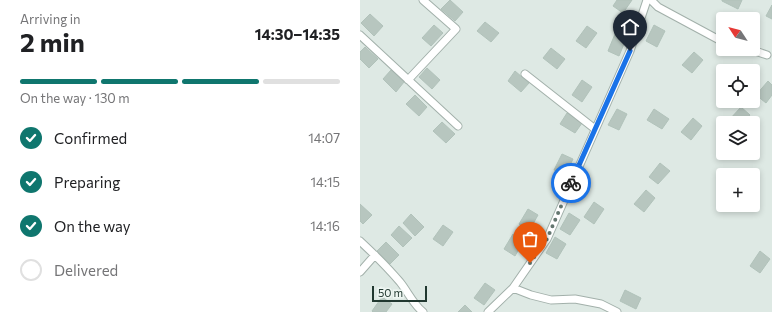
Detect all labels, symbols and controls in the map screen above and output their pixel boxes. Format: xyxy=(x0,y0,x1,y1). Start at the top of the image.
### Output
pin xyxy=(613,10,647,51)
text: Arriving in xyxy=(20,11,80,27)
north arrow xyxy=(716,12,760,56)
map controls xyxy=(716,12,760,212)
icon: home xyxy=(619,16,641,38)
text: 14:30–14:35 xyxy=(255,25,340,43)
text: 2 min xyxy=(20,26,85,57)
button: locate xyxy=(716,64,760,108)
text: On the way · 130 m xyxy=(20,90,130,106)
button: layers xyxy=(716,116,760,160)
icon: check xyxy=(20,127,42,149)
text: Confirmed xyxy=(54,129,127,147)
text: 14:07 xyxy=(308,130,340,146)
courier xyxy=(551,163,591,203)
button: + xyxy=(716,168,760,212)
icon: check xyxy=(20,171,42,193)
icon: bike xyxy=(560,172,582,194)
text: Preparing xyxy=(54,173,120,191)
text: 14:15 xyxy=(311,174,340,190)
icon: check xyxy=(20,215,42,237)
text: On the way xyxy=(54,217,131,235)
text: 14:16 xyxy=(310,218,340,234)
pin xyxy=(513,222,547,263)
icon: bag xyxy=(519,228,541,250)
text: Delivered xyxy=(54,261,118,279)
scale bar xyxy=(372,284,427,303)
text: 50 m xyxy=(378,286,403,299)

